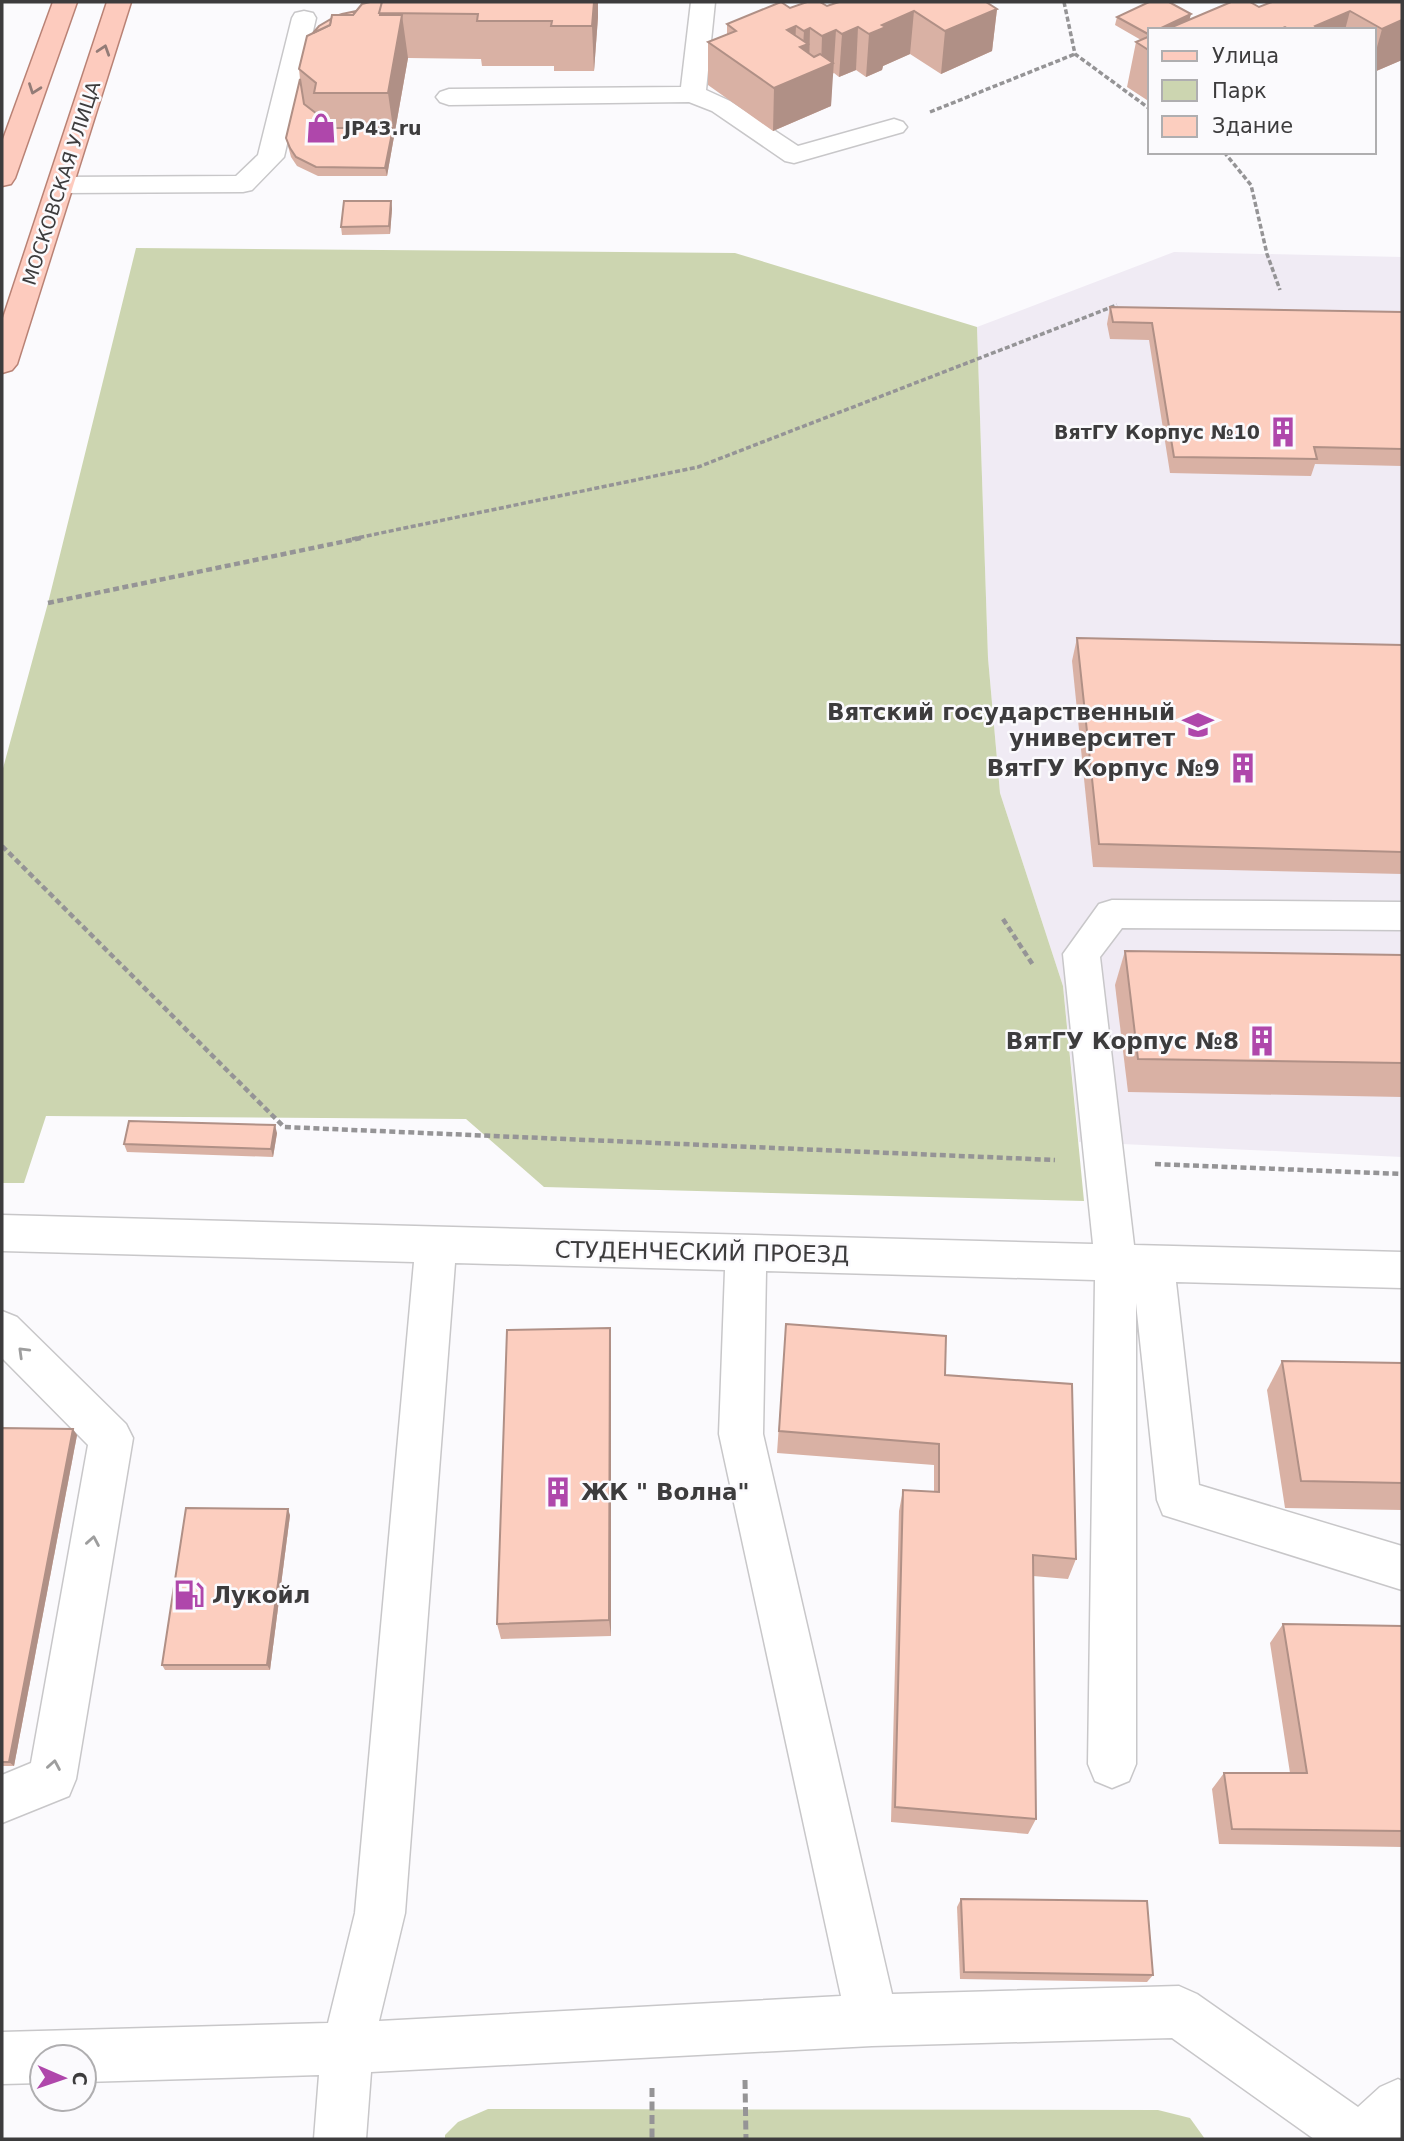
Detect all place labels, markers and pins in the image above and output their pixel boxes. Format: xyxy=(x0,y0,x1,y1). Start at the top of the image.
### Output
shop icon: JP43.ru xyxy=(304,111,338,145)
place label: JP43.ru xyxy=(342,117,422,139)
building icon: ВятГУ Корпус №10 xyxy=(1266,415,1300,449)
place label: ВятГУ Корпус №10 xyxy=(1054,421,1260,443)
place label: Вятский государственный университет xyxy=(827,699,1176,751)
school or university icon: Вятский государственный университет xyxy=(1181,708,1215,742)
building icon: ВятГУ Корпус №9 xyxy=(1226,751,1260,785)
place label: ВятГУ Корпус №9 xyxy=(987,755,1220,781)
building icon: ВятГУ Корпус №8 xyxy=(1245,1024,1279,1058)
place label: ВятГУ Корпус №8 xyxy=(1006,1028,1239,1054)
building icon: ЖК " Волна" xyxy=(541,1475,575,1509)
place label: ЖК " Волна" xyxy=(581,1479,750,1505)
fuel station icon: Лукойл xyxy=(172,1578,206,1612)
place label: Лукойл xyxy=(212,1582,310,1608)

